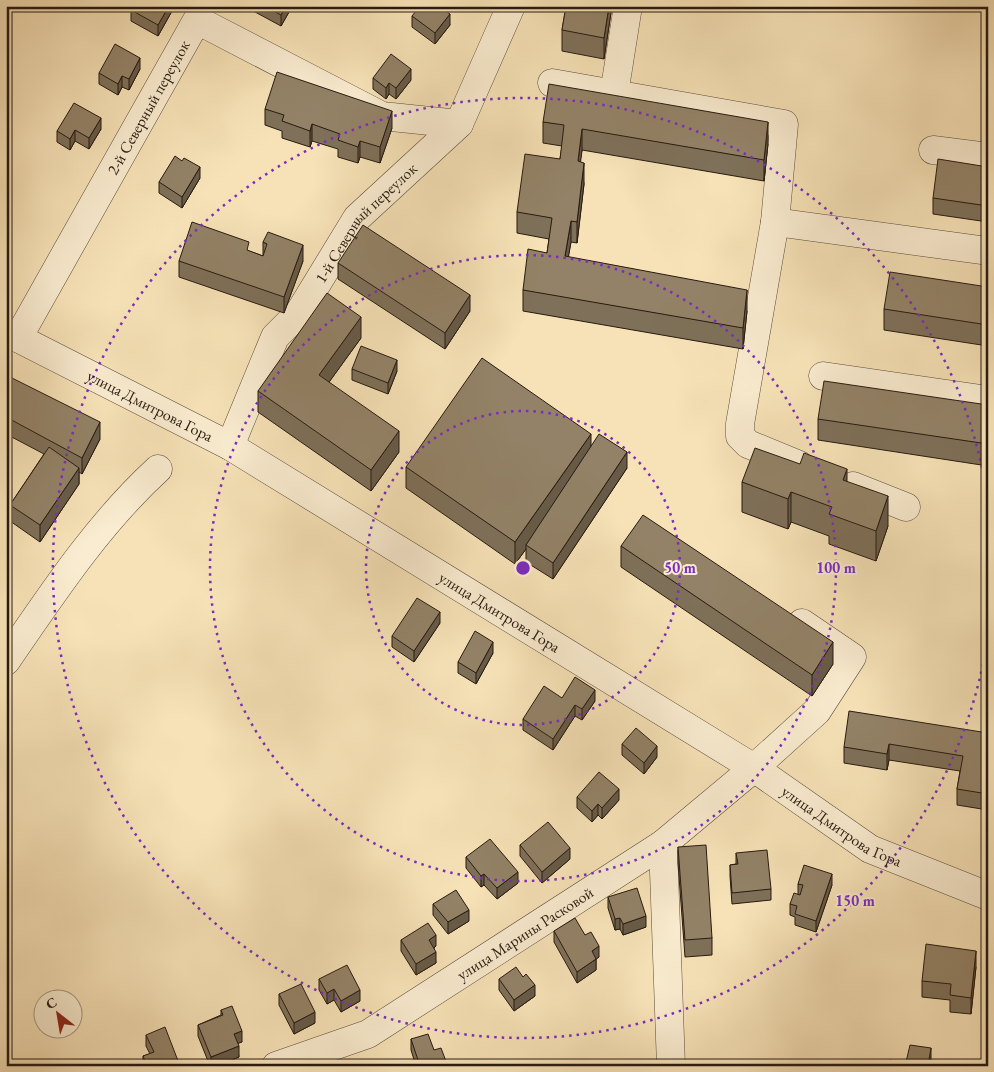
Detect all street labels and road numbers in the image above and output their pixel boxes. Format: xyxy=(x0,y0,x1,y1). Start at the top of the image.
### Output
street label: 2-й Северный переулок xyxy=(102,36,194,178)
street label: 1-й Северный переулок xyxy=(310,158,421,286)
street label: улица Дмитрова Гора xyxy=(84,365,217,447)
street label: улица Дмитрова Гора xyxy=(435,567,565,657)
street label: улица Дмитрова Гора xyxy=(778,780,906,871)
street label: улица Марины Расковой xyxy=(453,881,598,985)

